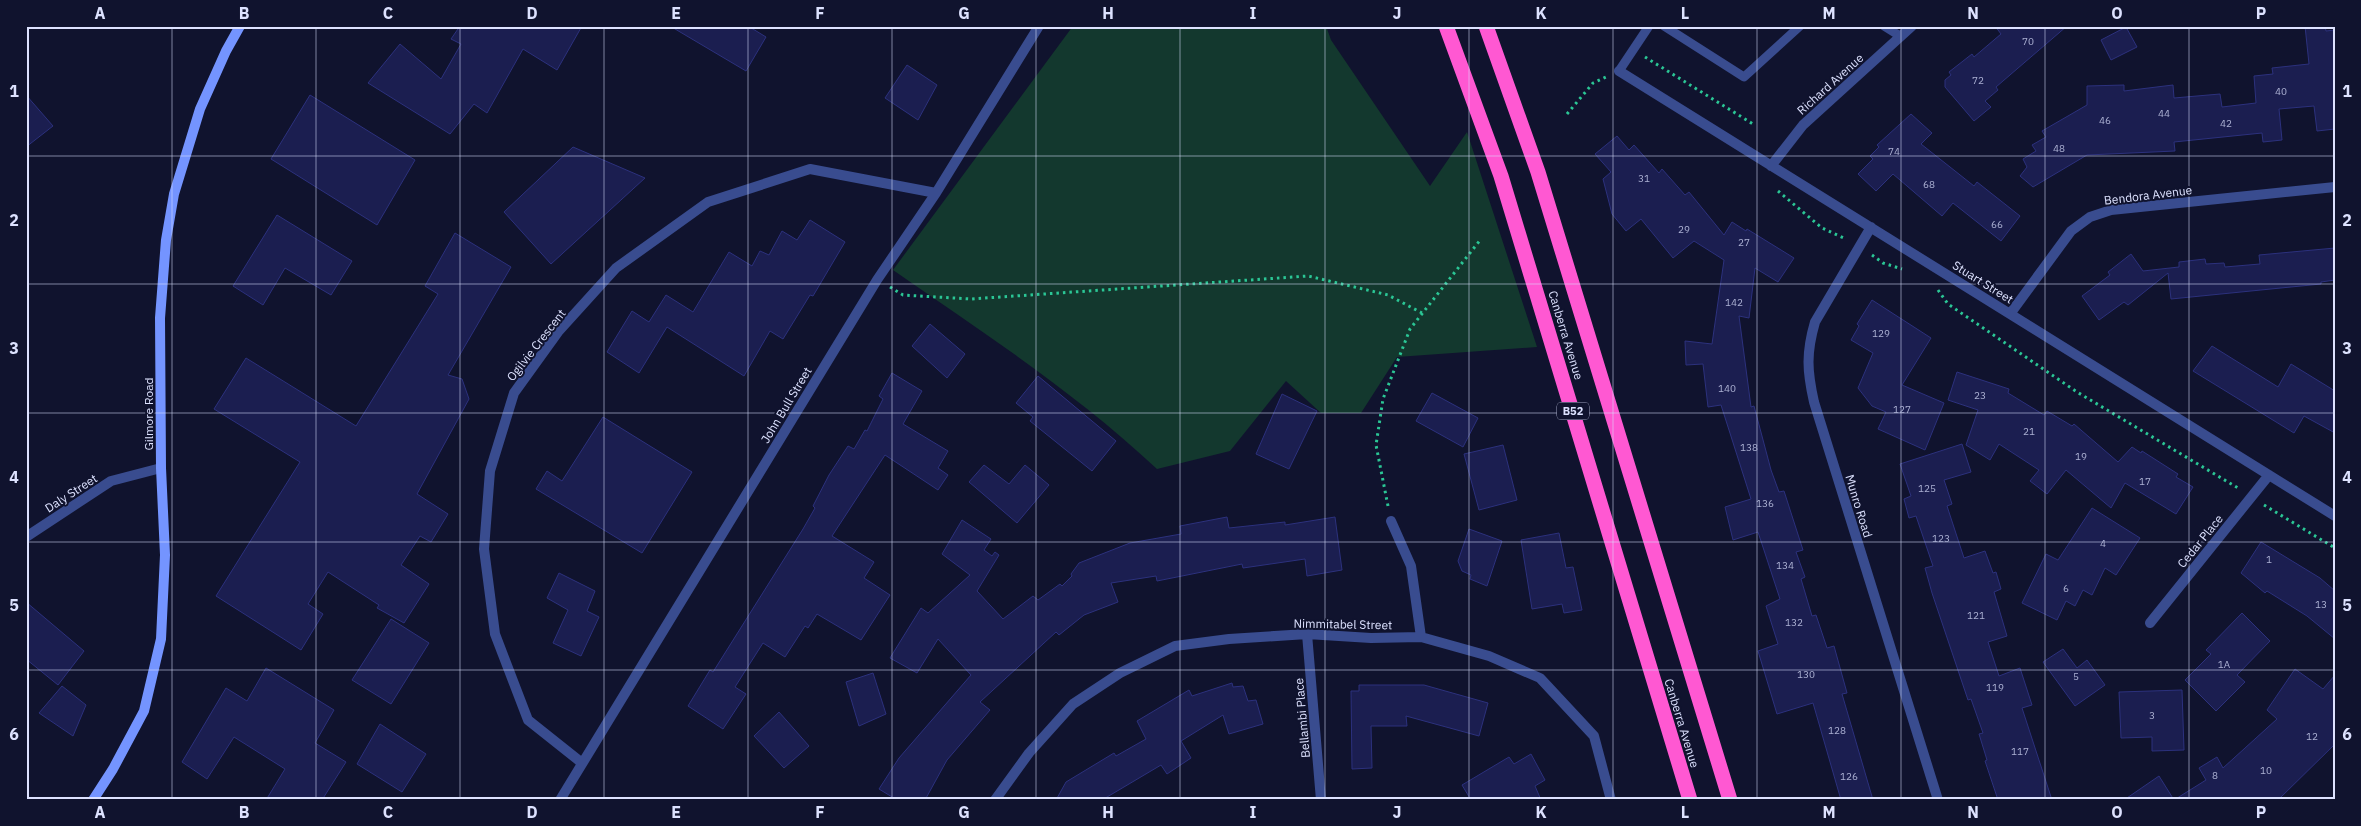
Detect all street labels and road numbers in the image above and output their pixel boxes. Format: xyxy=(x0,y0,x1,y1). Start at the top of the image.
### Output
street label: Richard Avenue xyxy=(1794,50,1867,118)
street label: Bendora Avenue xyxy=(2103,182,2193,208)
street label: Stuart Street xyxy=(1950,257,2016,307)
street label: Canberra Avenue xyxy=(1545,289,1587,382)
street label: Ogilvie Crescent xyxy=(503,306,569,384)
street label: John Bull Street xyxy=(757,364,815,446)
street label: Gilmore Road xyxy=(141,377,156,451)
road number: B52 xyxy=(1557,402,1589,420)
street label: Daly Street xyxy=(42,471,100,515)
street label: Munro Road xyxy=(1842,473,1876,539)
street label: Cedar Place xyxy=(2174,511,2226,571)
street label: Nimmitabel Street xyxy=(1294,616,1392,632)
street label: Bellambi Place xyxy=(1291,677,1313,759)
street label: Canberra Avenue xyxy=(1661,677,1703,770)

